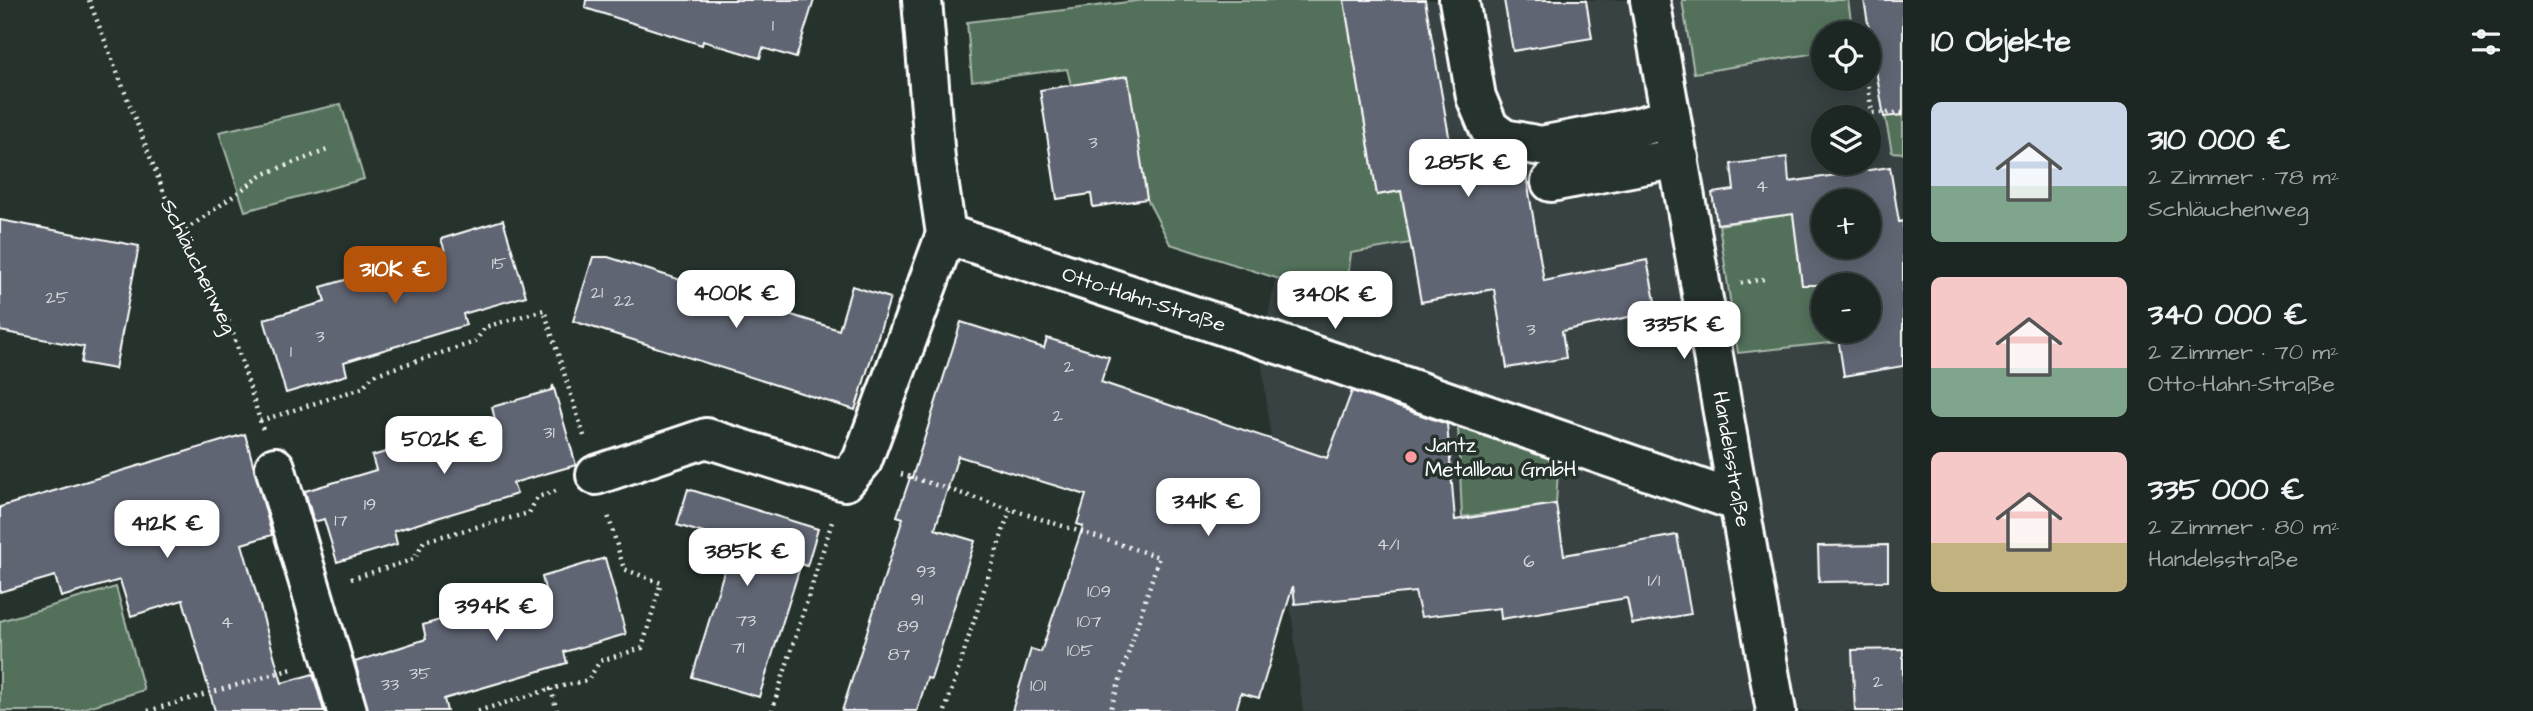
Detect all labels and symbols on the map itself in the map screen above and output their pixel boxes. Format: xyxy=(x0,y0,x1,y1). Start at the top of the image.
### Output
house number: 1 xyxy=(772,13,774,38)
house number: 3 xyxy=(1088,130,1098,155)
pin: 285K € xyxy=(1411,140,1525,199)
house number: 4 xyxy=(1756,174,1768,199)
street label: Schläuchenweg xyxy=(152,194,244,339)
pin: 310K € xyxy=(338,246,452,306)
house number: 15 xyxy=(491,251,507,276)
street label: Otto-Hahn-Straße xyxy=(1058,259,1230,340)
pin: 400K € xyxy=(679,270,793,330)
pin: 340K € xyxy=(1278,272,1392,331)
house number: 21 xyxy=(591,280,603,305)
house number: 25 xyxy=(45,285,69,310)
house number: 22 xyxy=(614,288,635,313)
pin: 335K € xyxy=(1627,302,1741,361)
house number: 3 xyxy=(1526,317,1536,342)
house number: 3 xyxy=(315,324,325,349)
house number: 1 xyxy=(290,339,292,364)
house number: 2 xyxy=(1064,354,1075,379)
street label: Handelsstraße xyxy=(1705,389,1758,529)
house number: 2 xyxy=(1053,403,1064,428)
pin: 502K € xyxy=(387,416,501,476)
house number: 31 xyxy=(543,420,555,445)
place label: Jantz Metallbau GmbH xyxy=(1425,431,1577,484)
marker: Jantz Metallbau GmbH xyxy=(1403,449,1419,465)
pin: 341K € xyxy=(1151,478,1265,538)
house number: 19 xyxy=(364,492,376,517)
pin: 412K € xyxy=(110,500,224,560)
house number: 17 xyxy=(334,508,348,533)
pin: 385K € xyxy=(690,528,804,588)
house number: 4/1 xyxy=(1377,532,1399,557)
house number: 6 xyxy=(1523,549,1535,574)
house number: 93 xyxy=(916,559,936,584)
house number: 1/1 xyxy=(1648,568,1660,593)
house number: 109 xyxy=(1087,579,1111,604)
pin: 394K € xyxy=(439,584,553,643)
house number: 91 xyxy=(911,587,923,612)
house number: 73 xyxy=(736,608,756,633)
house number: 107 xyxy=(1077,609,1101,634)
house number: 4 xyxy=(221,610,233,635)
house number: 89 xyxy=(897,614,919,639)
house number: 71 xyxy=(731,635,745,660)
house number: 105 xyxy=(1067,638,1093,663)
house number: 87 xyxy=(888,642,910,667)
house number: 35 xyxy=(409,661,431,686)
house number: 2 xyxy=(1873,669,1884,694)
house number: 33 xyxy=(381,672,399,697)
house number: 101 xyxy=(1030,673,1046,698)

